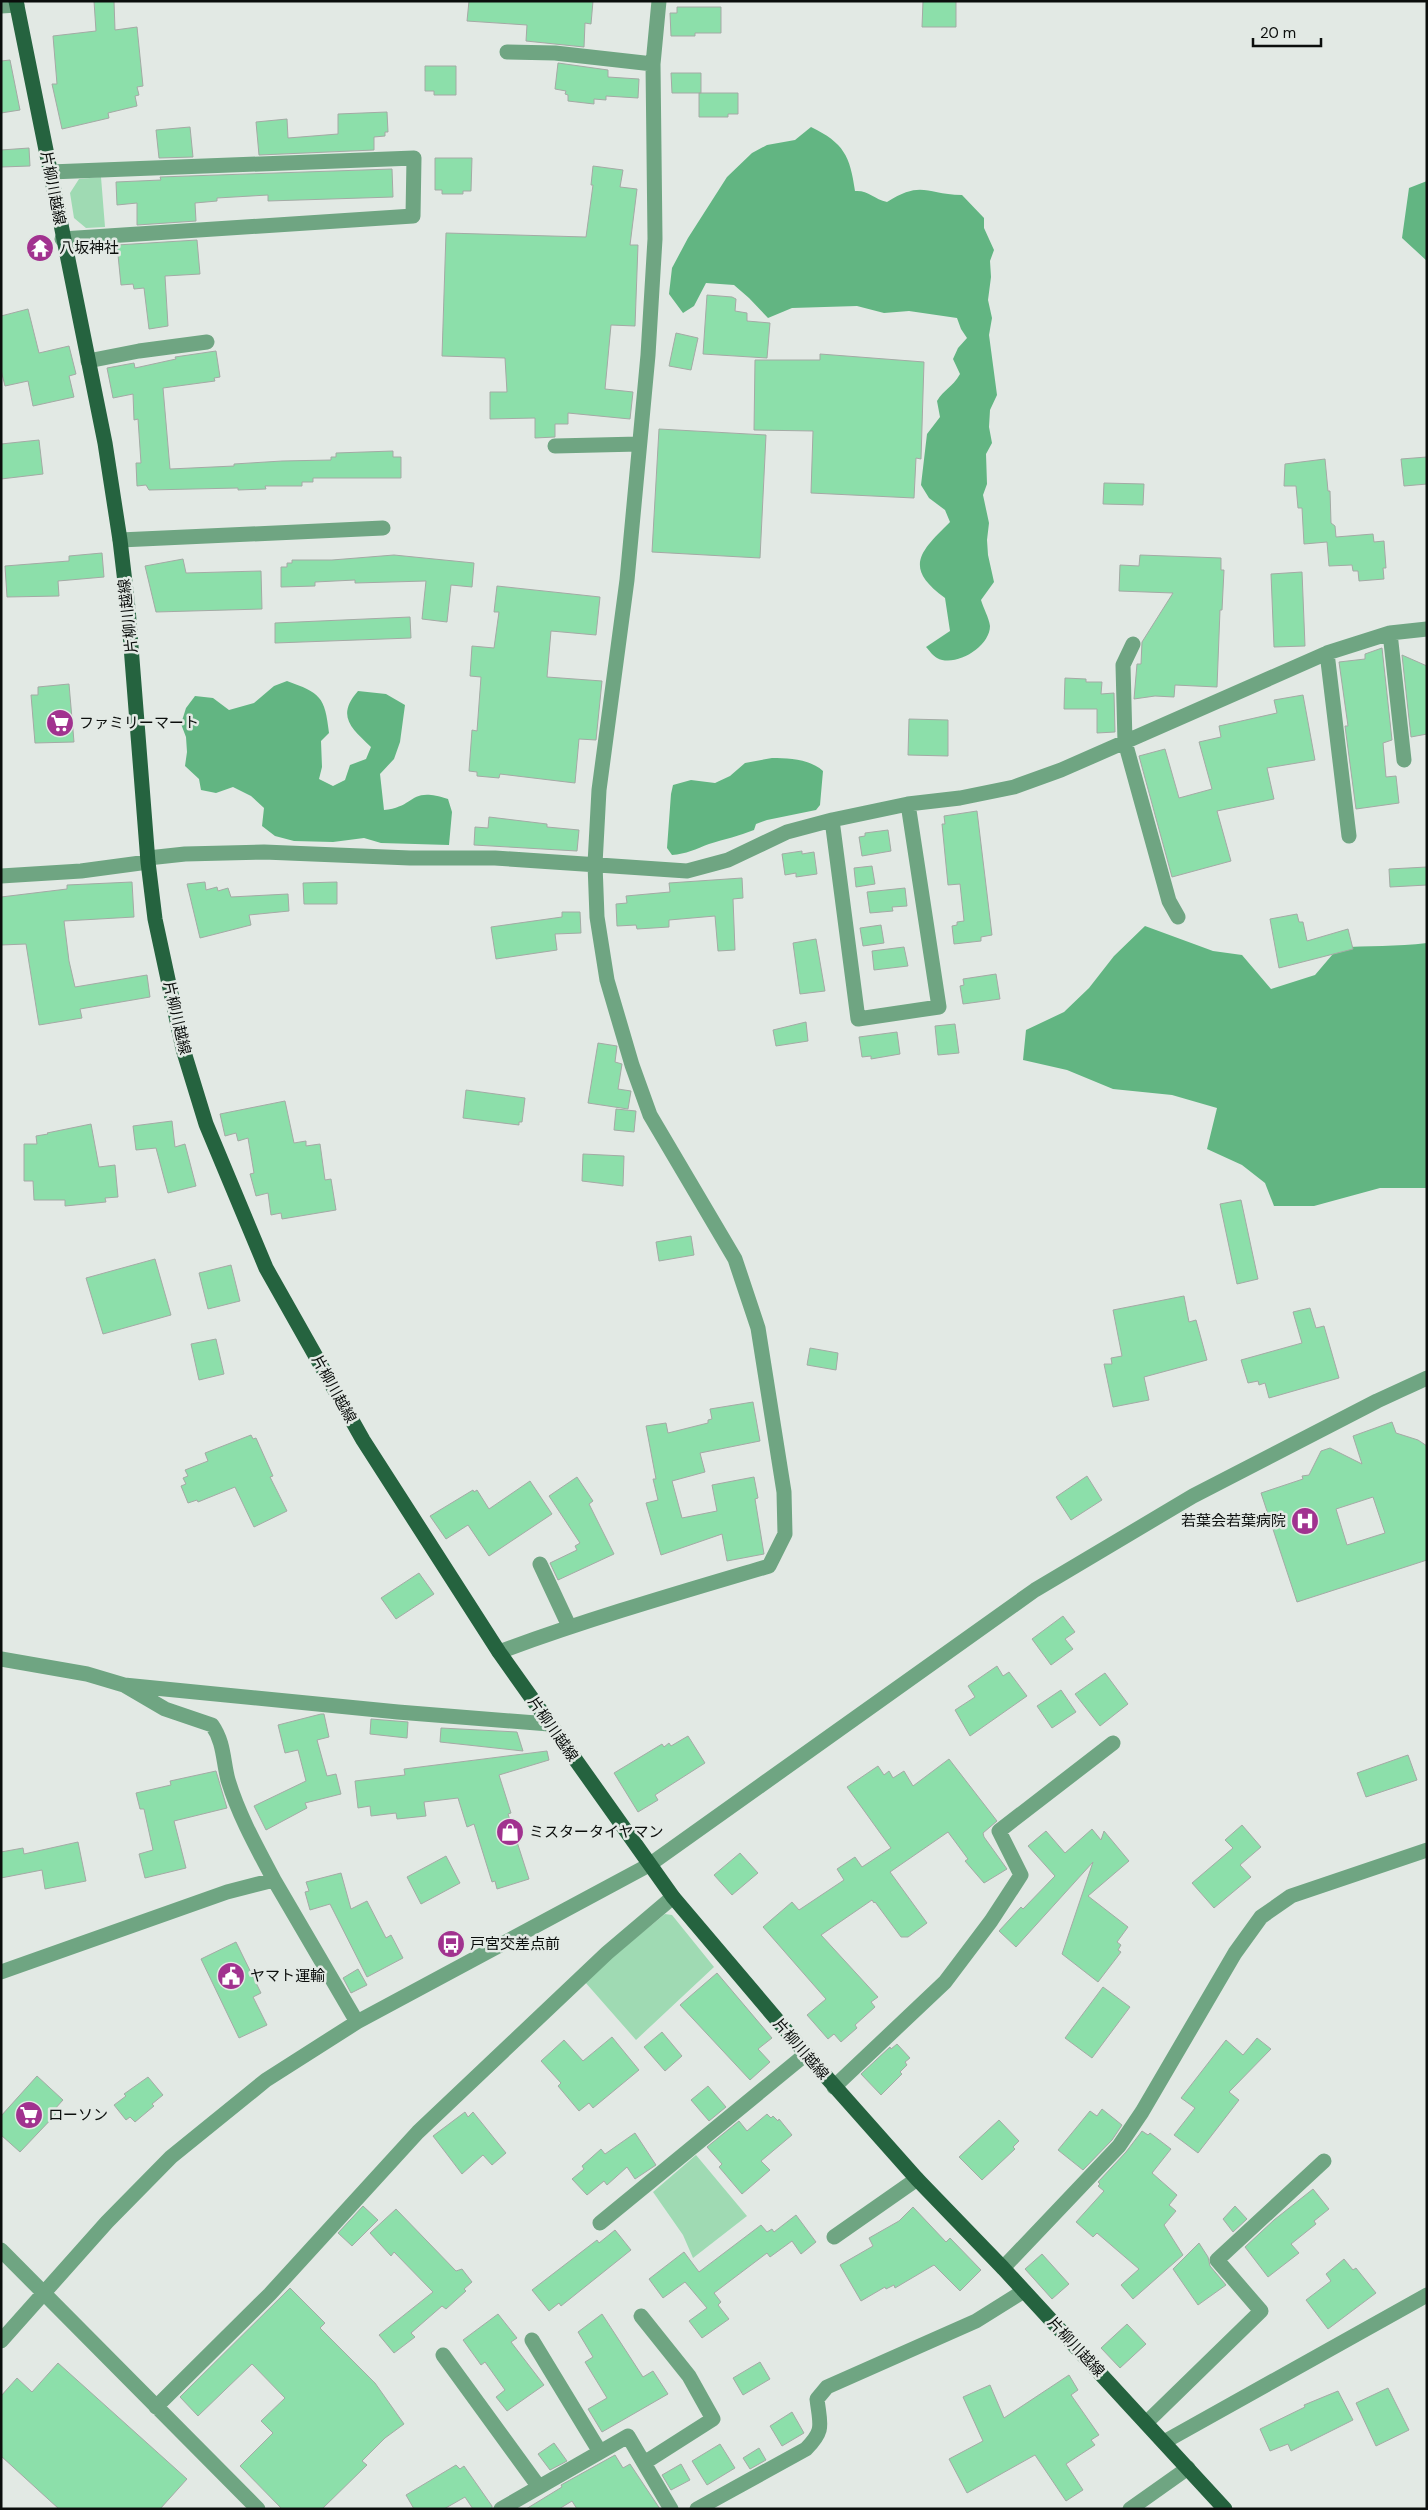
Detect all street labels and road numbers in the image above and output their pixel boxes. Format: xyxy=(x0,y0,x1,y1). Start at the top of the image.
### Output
street label: 片柳川越線 xyxy=(36,149,70,227)
street label: 片柳川越線 xyxy=(114,578,142,654)
street label: 片柳川越線 xyxy=(159,979,195,1057)
street label: 片柳川越線 xyxy=(307,1351,361,1427)
street label: 片柳川越線 xyxy=(523,1693,583,1765)
street label: 片柳川越線 xyxy=(769,2014,833,2084)
street label: 片柳川越線 xyxy=(1043,2313,1109,2381)

